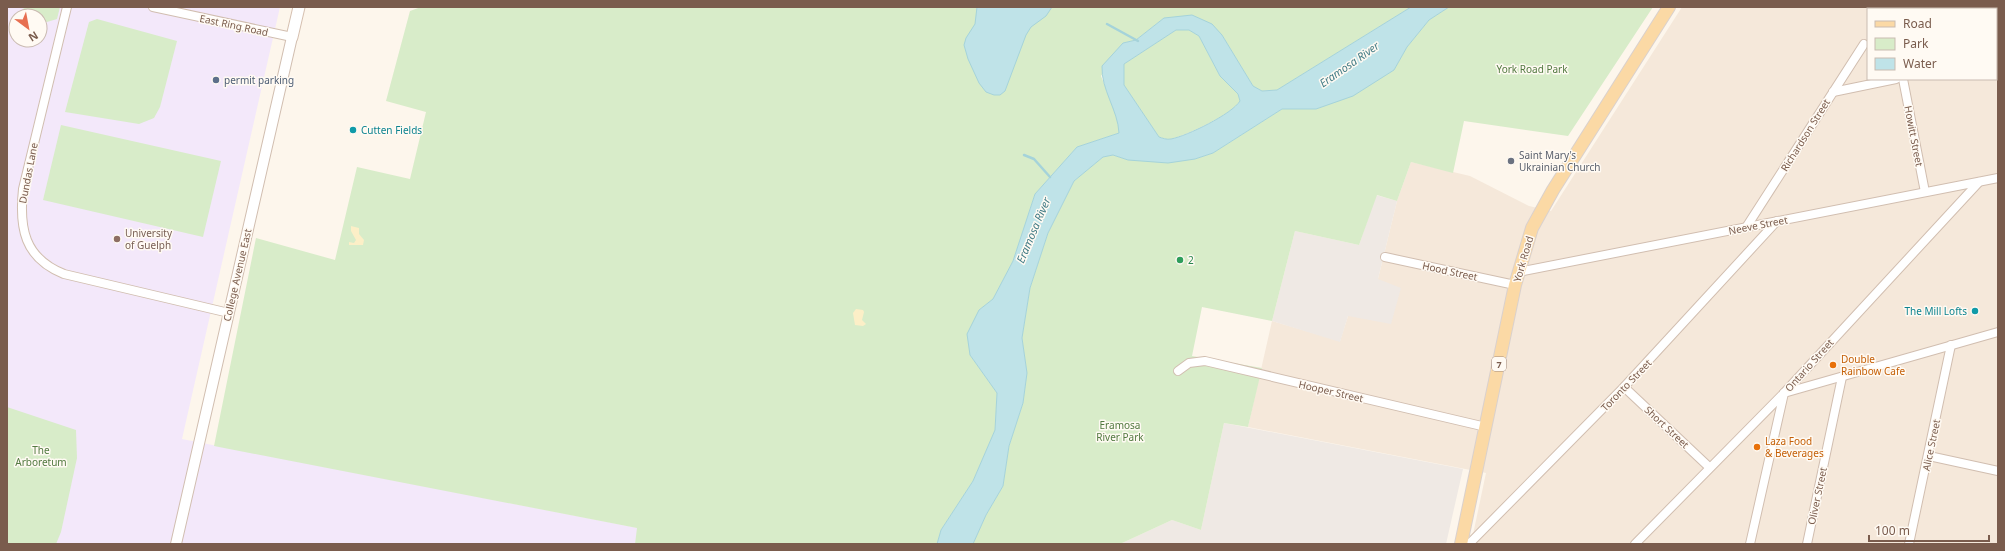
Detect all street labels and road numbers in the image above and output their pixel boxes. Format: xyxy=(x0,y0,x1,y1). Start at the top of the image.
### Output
street label: East Ring Road xyxy=(198,11,270,39)
street label: Richardson Street xyxy=(1777,96,1833,174)
street label: Howitt Street xyxy=(1901,105,1927,168)
street label: Dundas Lane xyxy=(15,141,41,205)
street label: Neeve Street xyxy=(1727,212,1789,238)
street label: College Avenue East xyxy=(220,227,255,323)
street label: York Road xyxy=(1510,234,1536,284)
street label: Hood Street xyxy=(1421,258,1479,284)
street label: Ontario Street xyxy=(1782,335,1837,394)
street label: Toronto Street xyxy=(1598,356,1655,414)
road number: 7 xyxy=(1492,357,1506,371)
street label: Hooper Street xyxy=(1297,377,1365,405)
street label: Short Street xyxy=(1642,403,1693,451)
street label: Alice Street xyxy=(1919,417,1943,472)
street label: Oliver Street xyxy=(1804,466,1830,526)

